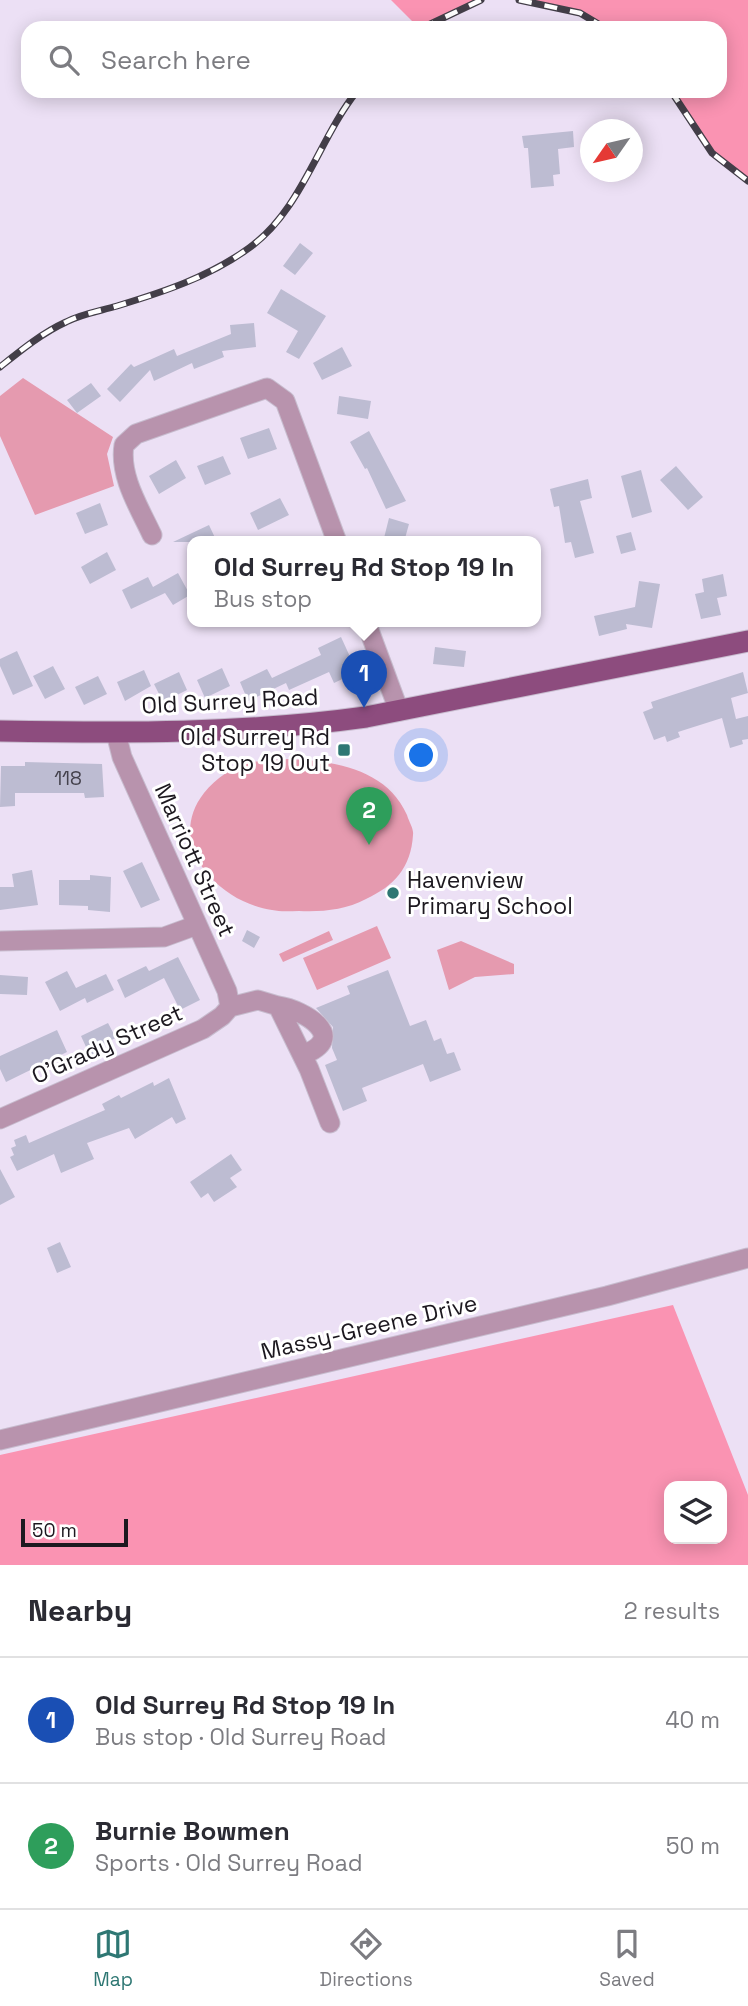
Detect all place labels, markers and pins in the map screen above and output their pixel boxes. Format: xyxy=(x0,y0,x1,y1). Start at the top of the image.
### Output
pin: 1 xyxy=(341,650,387,708)
place label: Old Surrey Rd Stop 19 Out xyxy=(180,722,330,778)
marker: Old Surrey Rd Stop 19 Out xyxy=(336,742,352,758)
pin: 2 xyxy=(346,787,392,845)
place label: Havenview Primary School xyxy=(407,865,573,921)
marker: Havenview Primary School xyxy=(385,885,401,901)

